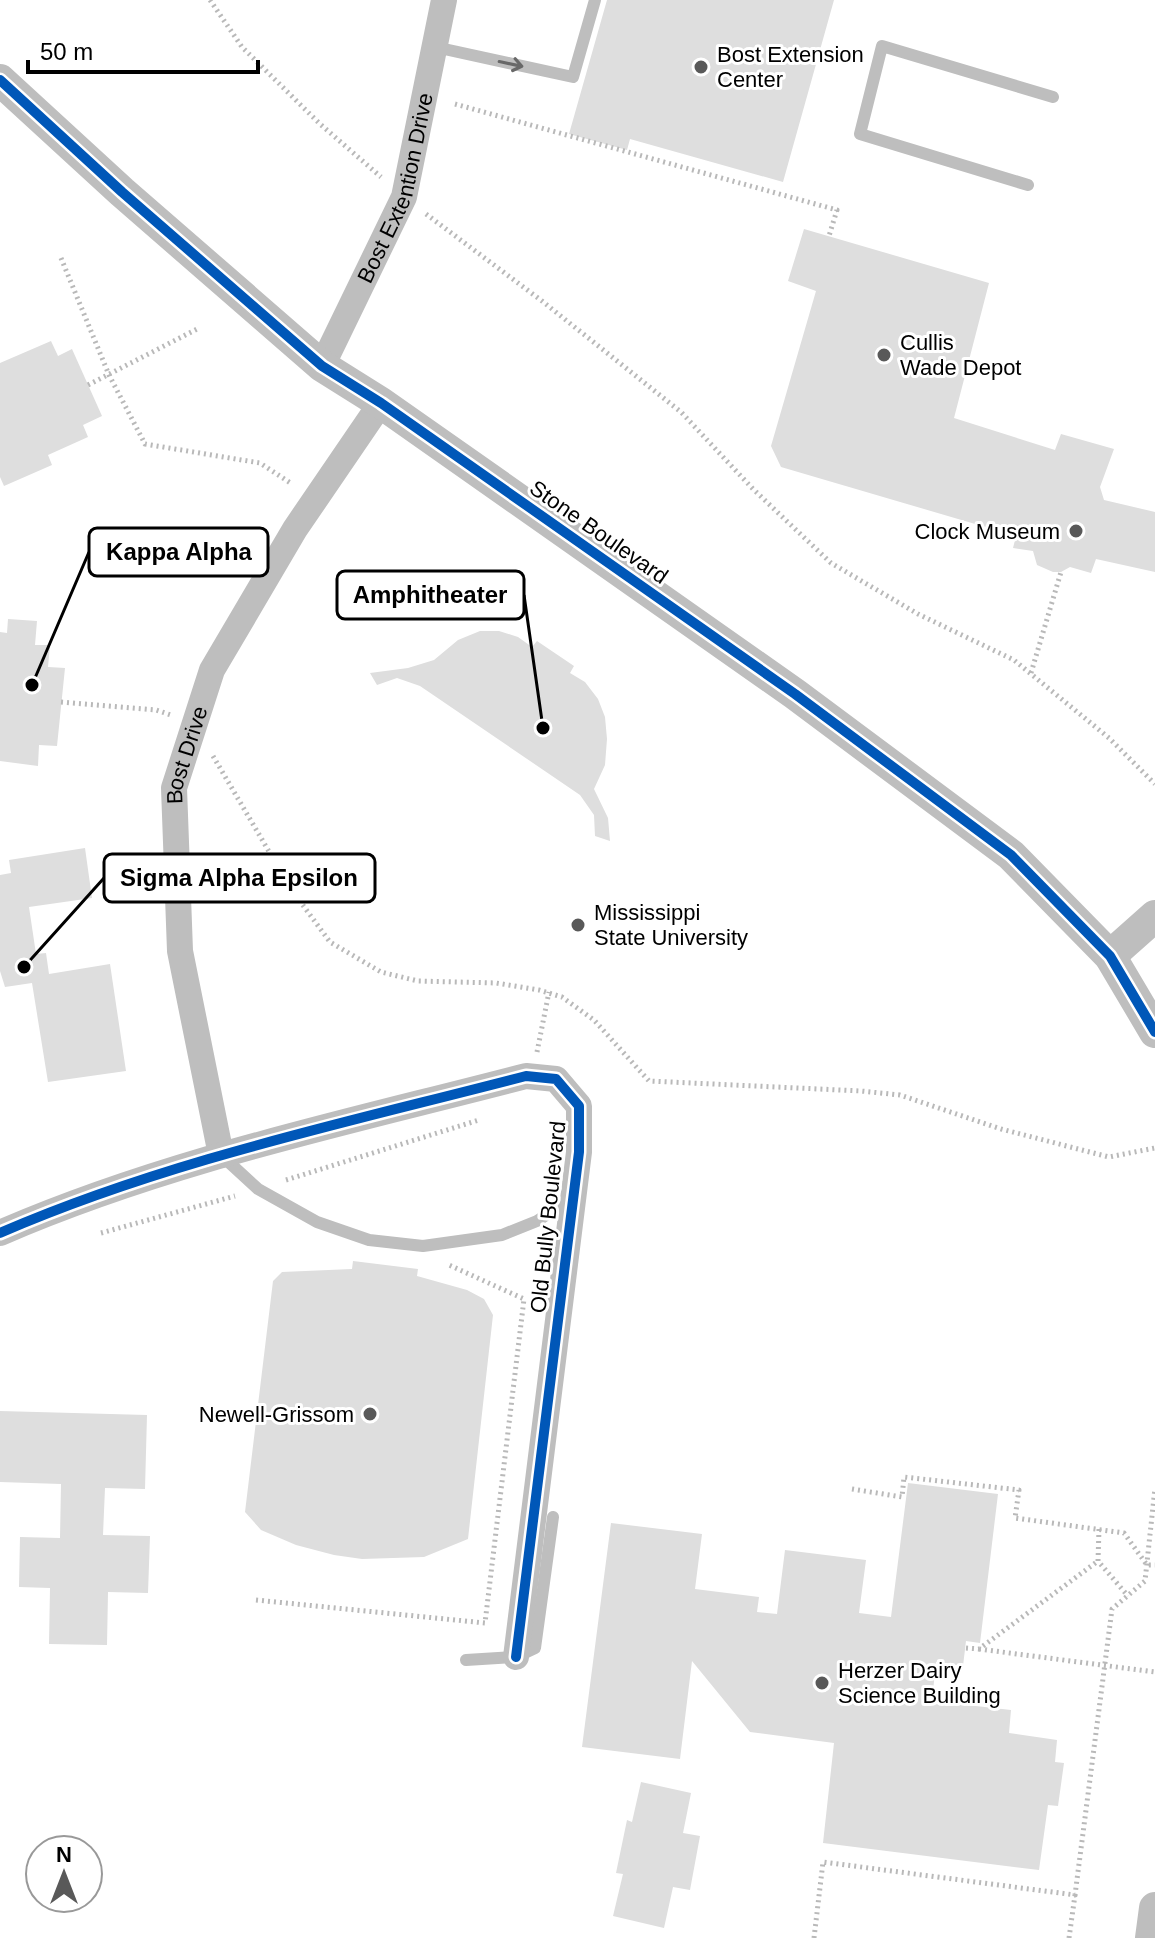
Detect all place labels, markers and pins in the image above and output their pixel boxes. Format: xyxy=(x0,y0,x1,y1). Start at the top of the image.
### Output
place label: Bost Extension Center xyxy=(717,42,864,92)
marker: Bost Extension Center xyxy=(692,58,710,76)
place label: Cullis Wade Depot xyxy=(900,330,1021,380)
marker: Cullis Wade Depot xyxy=(875,346,893,364)
place label: Clock Museum xyxy=(915,519,1060,544)
marker: Clock Museum xyxy=(1067,522,1085,540)
callout: Kappa Alpha xyxy=(89,528,268,576)
callout: Amphitheater xyxy=(337,571,524,619)
callout: Sigma Alpha Epsilon xyxy=(104,854,375,902)
place label: Mississippi State University xyxy=(594,900,748,950)
marker: Mississippi State University xyxy=(569,916,587,934)
place label: Newell-Grissom xyxy=(199,1402,354,1427)
marker: Newell-Grissom xyxy=(361,1405,379,1423)
place label: Herzer Dairy Science Building xyxy=(838,1658,1001,1708)
marker: Herzer Dairy Science Building xyxy=(813,1674,831,1692)

